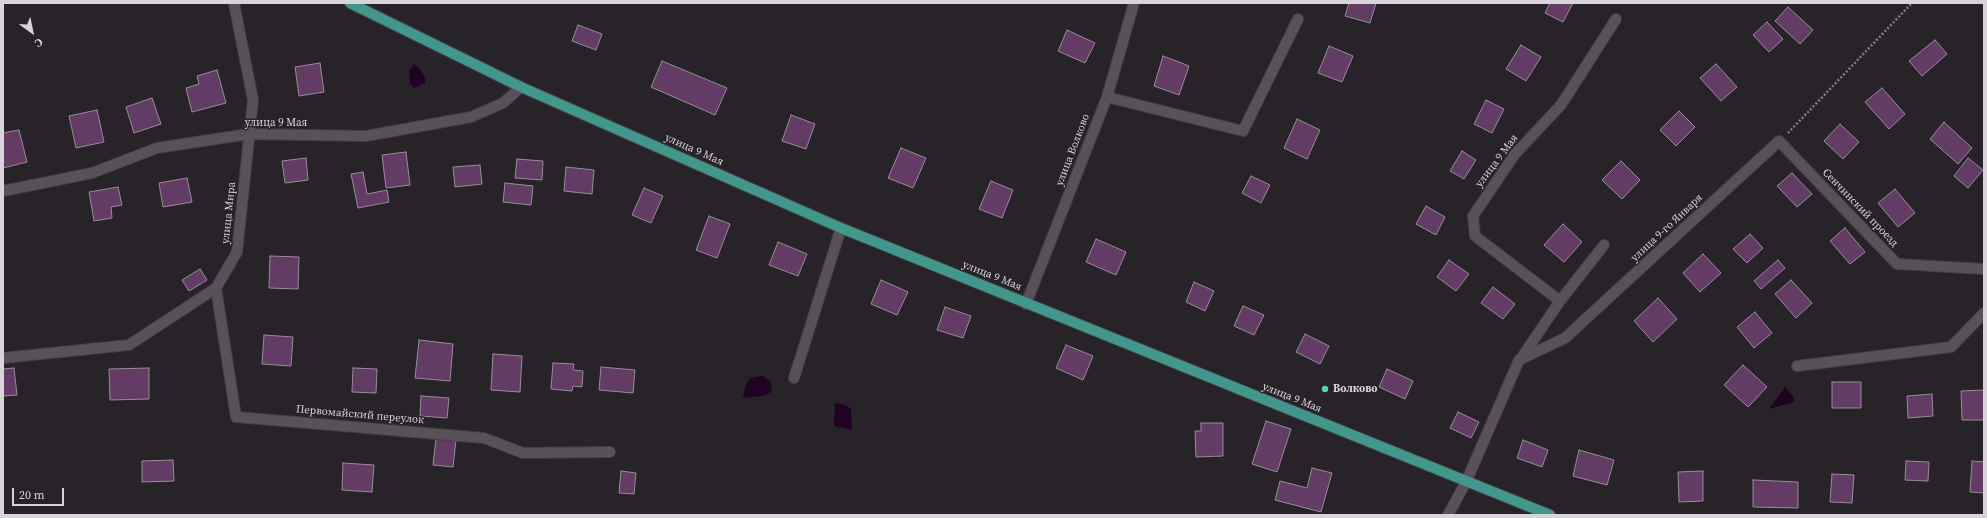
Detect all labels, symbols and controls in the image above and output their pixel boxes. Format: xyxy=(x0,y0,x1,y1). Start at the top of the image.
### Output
north arrow xyxy=(12,12,52,52)
text: С xyxy=(32,34,46,51)
street label: улица Волково xyxy=(1053,112,1093,188)
street label: улица 9 Мая xyxy=(245,116,307,130)
street label: улица 9 Мая xyxy=(663,131,725,169)
street label: улица 9 Мая xyxy=(1473,132,1521,190)
street label: Сенчинский проезд xyxy=(1819,166,1901,250)
street label: улица Мира xyxy=(219,181,239,245)
street label: улица 9-го Января xyxy=(1628,191,1706,265)
street label: улица 9 Мая xyxy=(960,258,1024,294)
street label: улица 9 Мая xyxy=(1260,380,1324,416)
place label: Волково xyxy=(1333,382,1378,396)
marker: Волково xyxy=(1320,384,1330,394)
street label: Первомайский переулок xyxy=(295,403,425,427)
scale bar xyxy=(14,480,66,506)
text: 20 m xyxy=(19,487,45,503)

